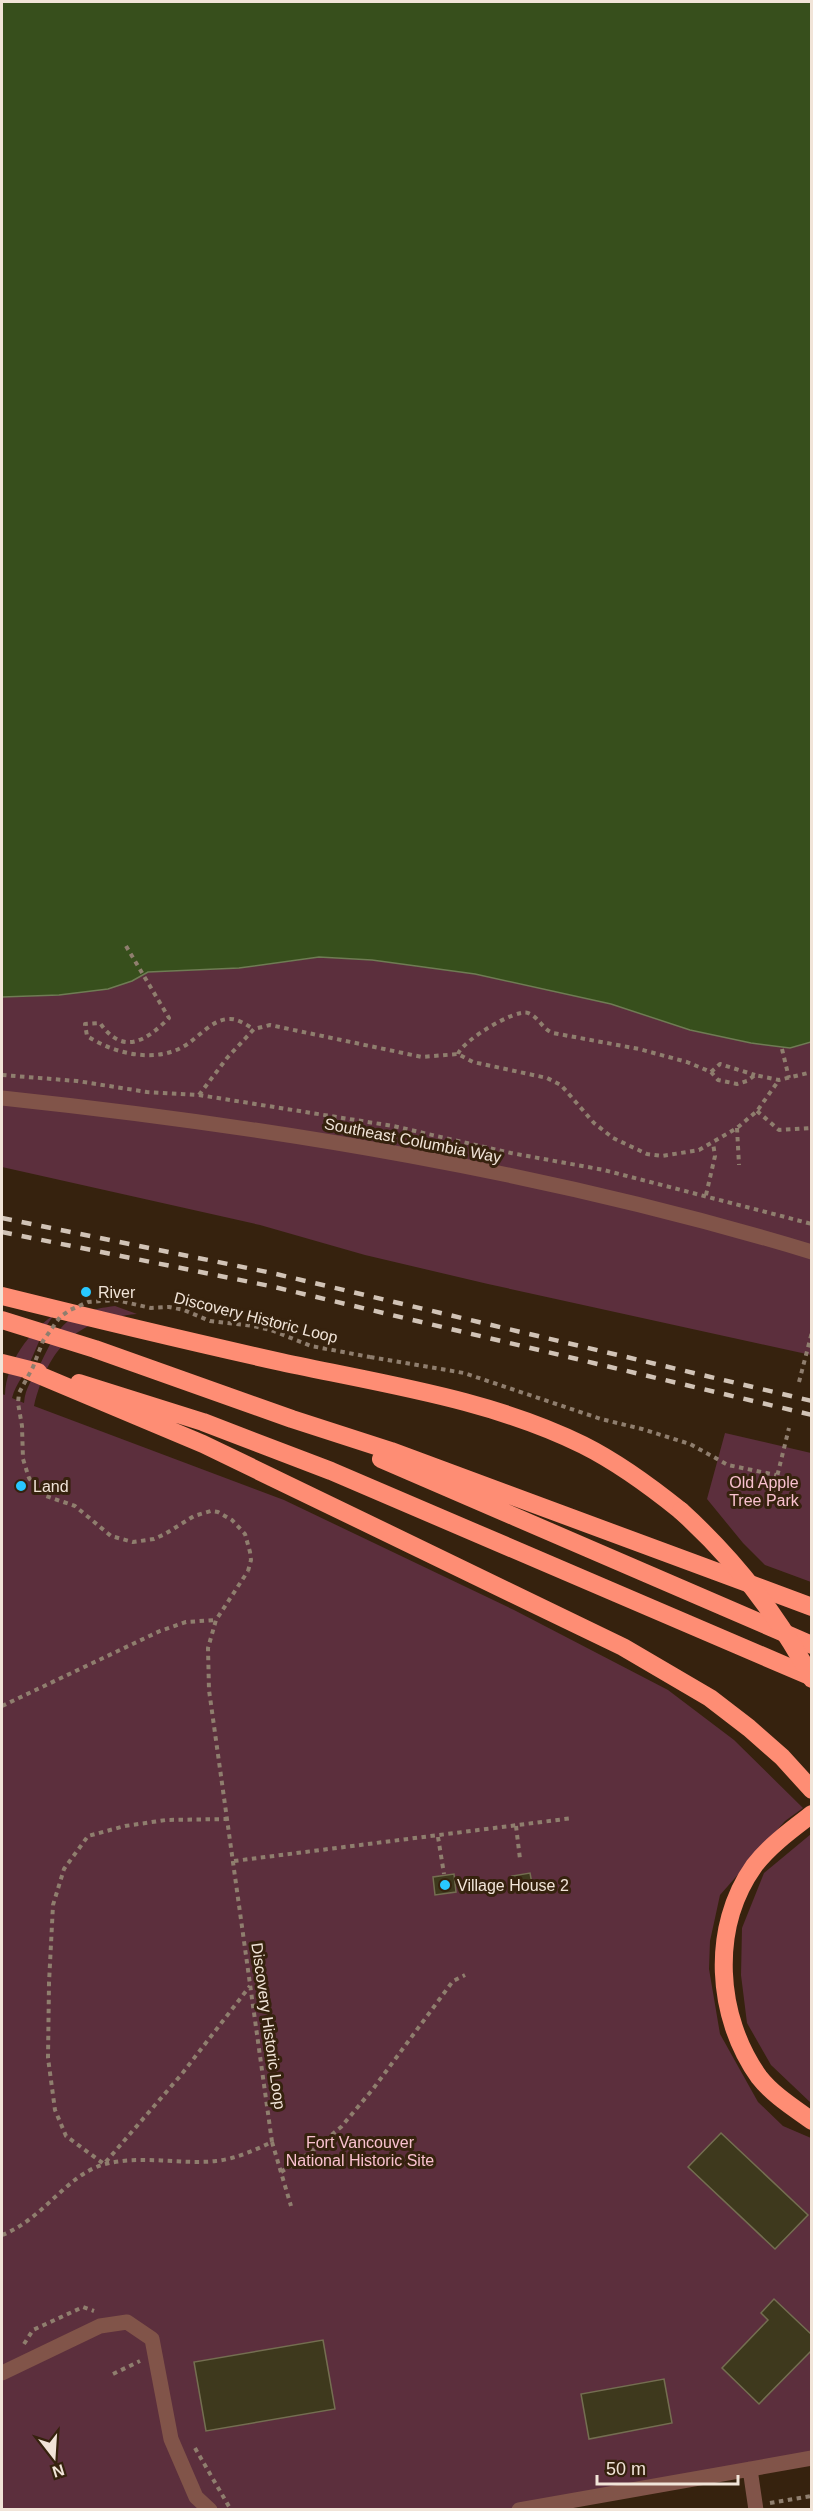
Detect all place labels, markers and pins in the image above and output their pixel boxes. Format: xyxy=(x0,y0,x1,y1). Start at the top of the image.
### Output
place label: River xyxy=(98,1284,136,1301)
marker: River xyxy=(79,1285,93,1299)
place label: Land xyxy=(33,1478,69,1495)
marker: Land xyxy=(14,1479,28,1493)
place label: Village House 2 xyxy=(457,1877,569,1894)
marker: Village House 2 xyxy=(438,1878,452,1892)

